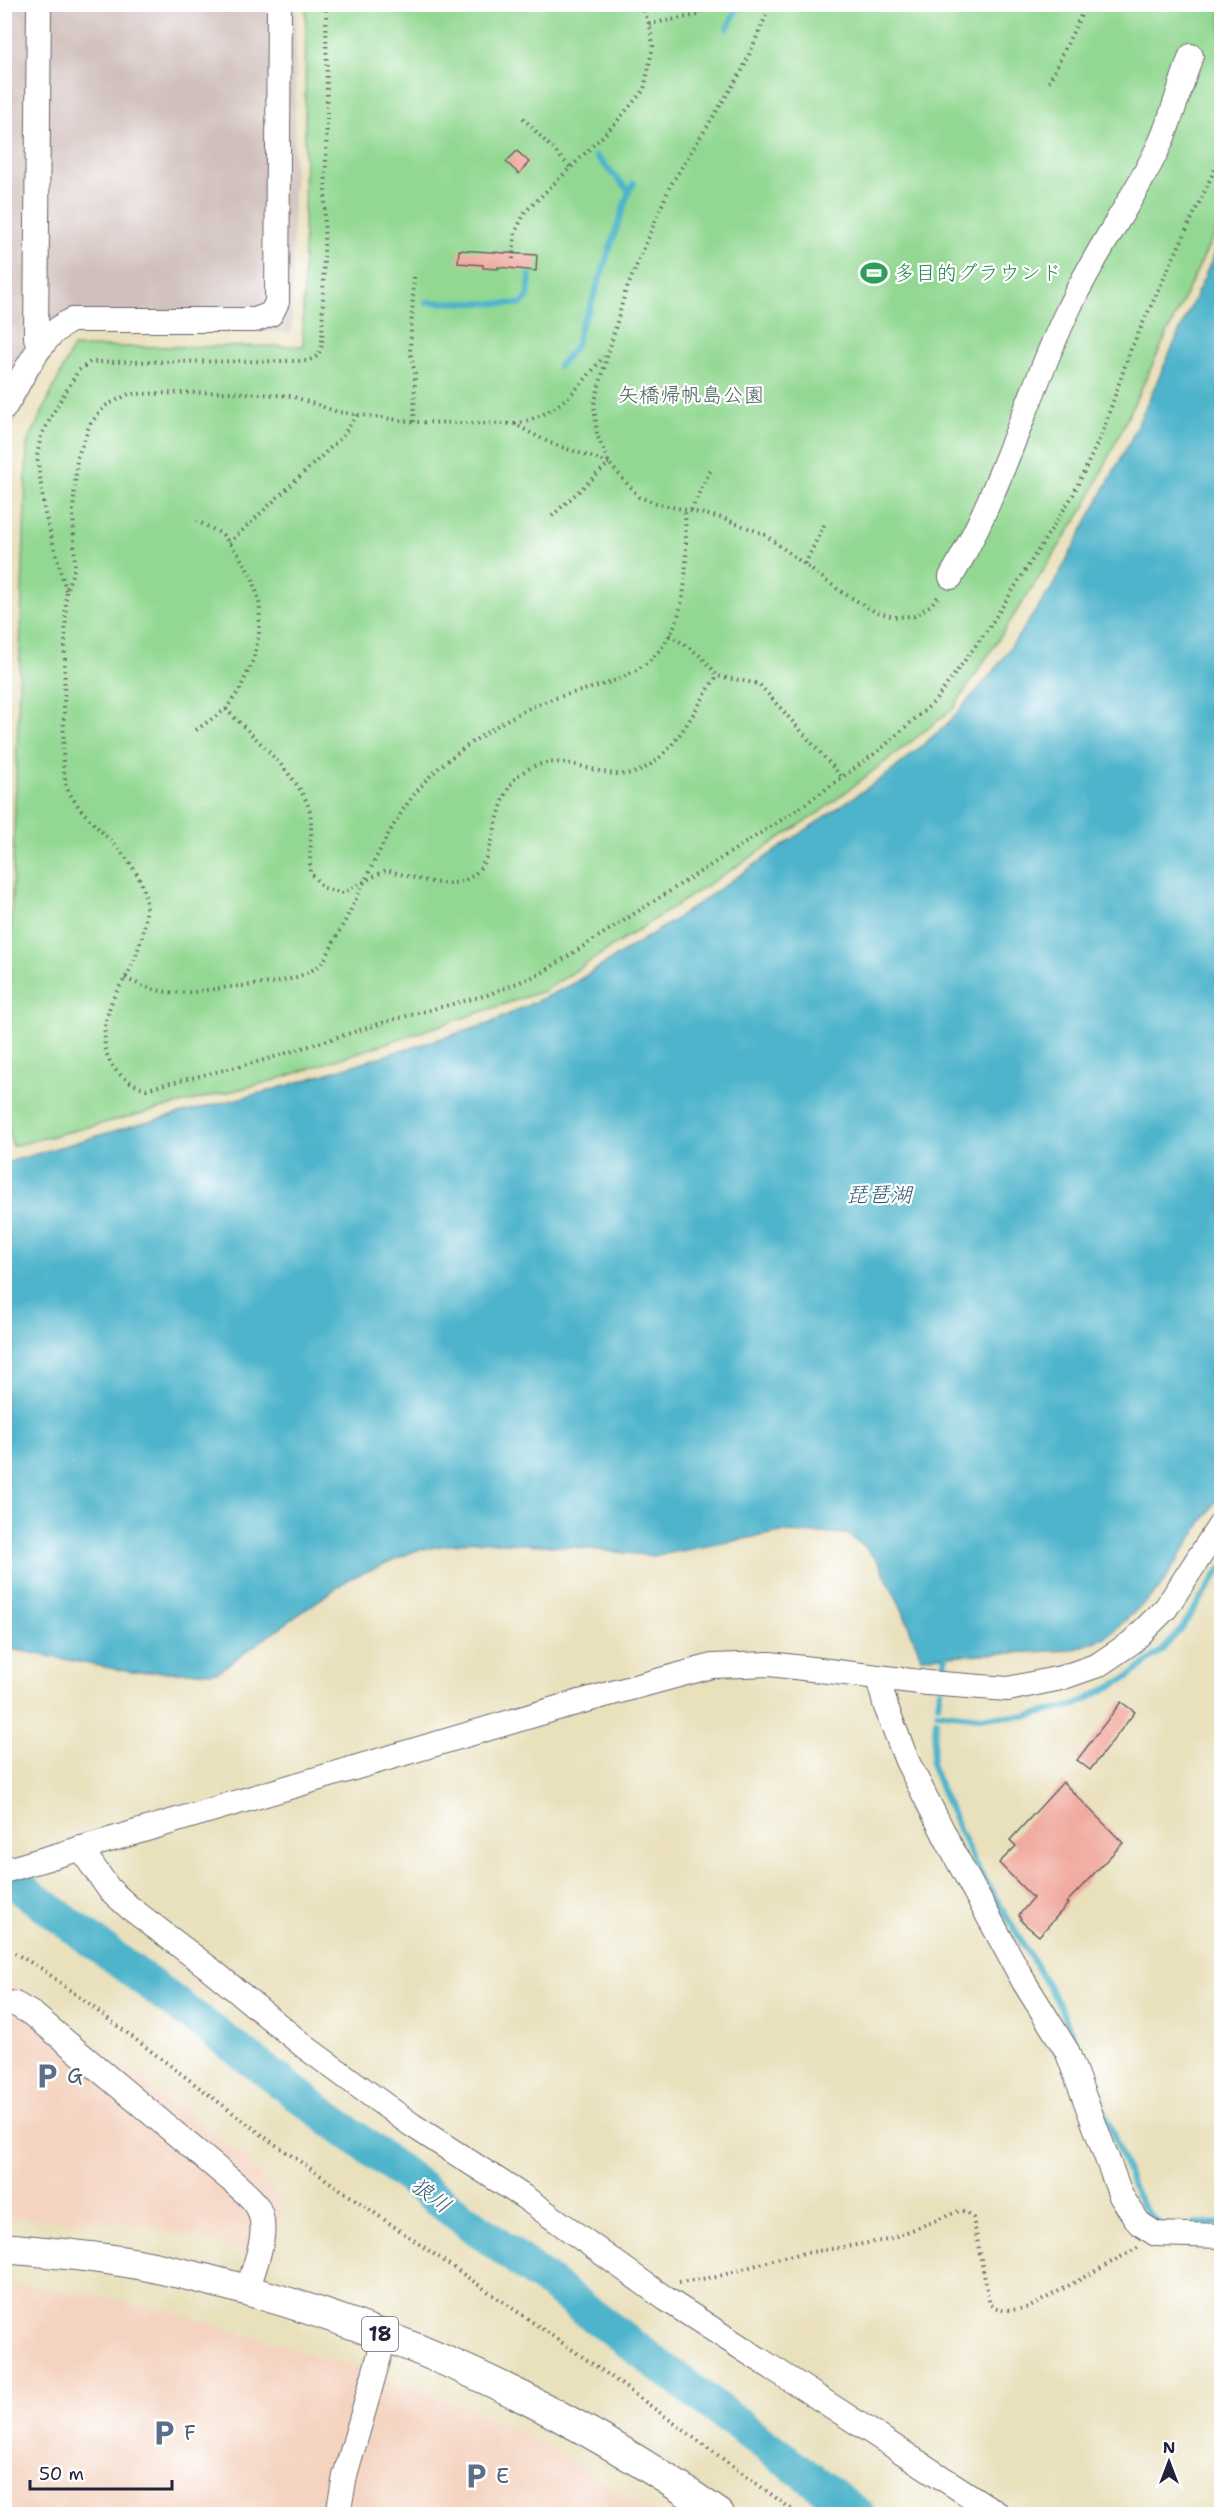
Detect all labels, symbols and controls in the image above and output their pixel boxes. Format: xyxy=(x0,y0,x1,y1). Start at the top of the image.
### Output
sports icon: 多目的グラウンド xyxy=(859,258,889,288)
place label: 多目的グラウンド xyxy=(894,259,1062,287)
park label: 矢橋帰帆島公園 xyxy=(618,381,765,409)
water label: 琵琶湖 xyxy=(846,1180,914,1209)
parking icon: G xyxy=(32,2061,62,2091)
place label: G xyxy=(67,2062,83,2090)
water label: 狼川 xyxy=(405,2170,457,2220)
road number: 18 xyxy=(362,2317,398,2351)
parking icon: F xyxy=(149,2418,179,2448)
place label: F xyxy=(184,2419,196,2447)
north arrow xyxy=(1139,2432,1199,2492)
text: N xyxy=(1163,2437,1175,2458)
scale bar xyxy=(30,2453,172,2491)
parking icon: E xyxy=(461,2461,491,2491)
text: 50 m xyxy=(39,2462,84,2486)
place label: E xyxy=(496,2462,509,2490)

